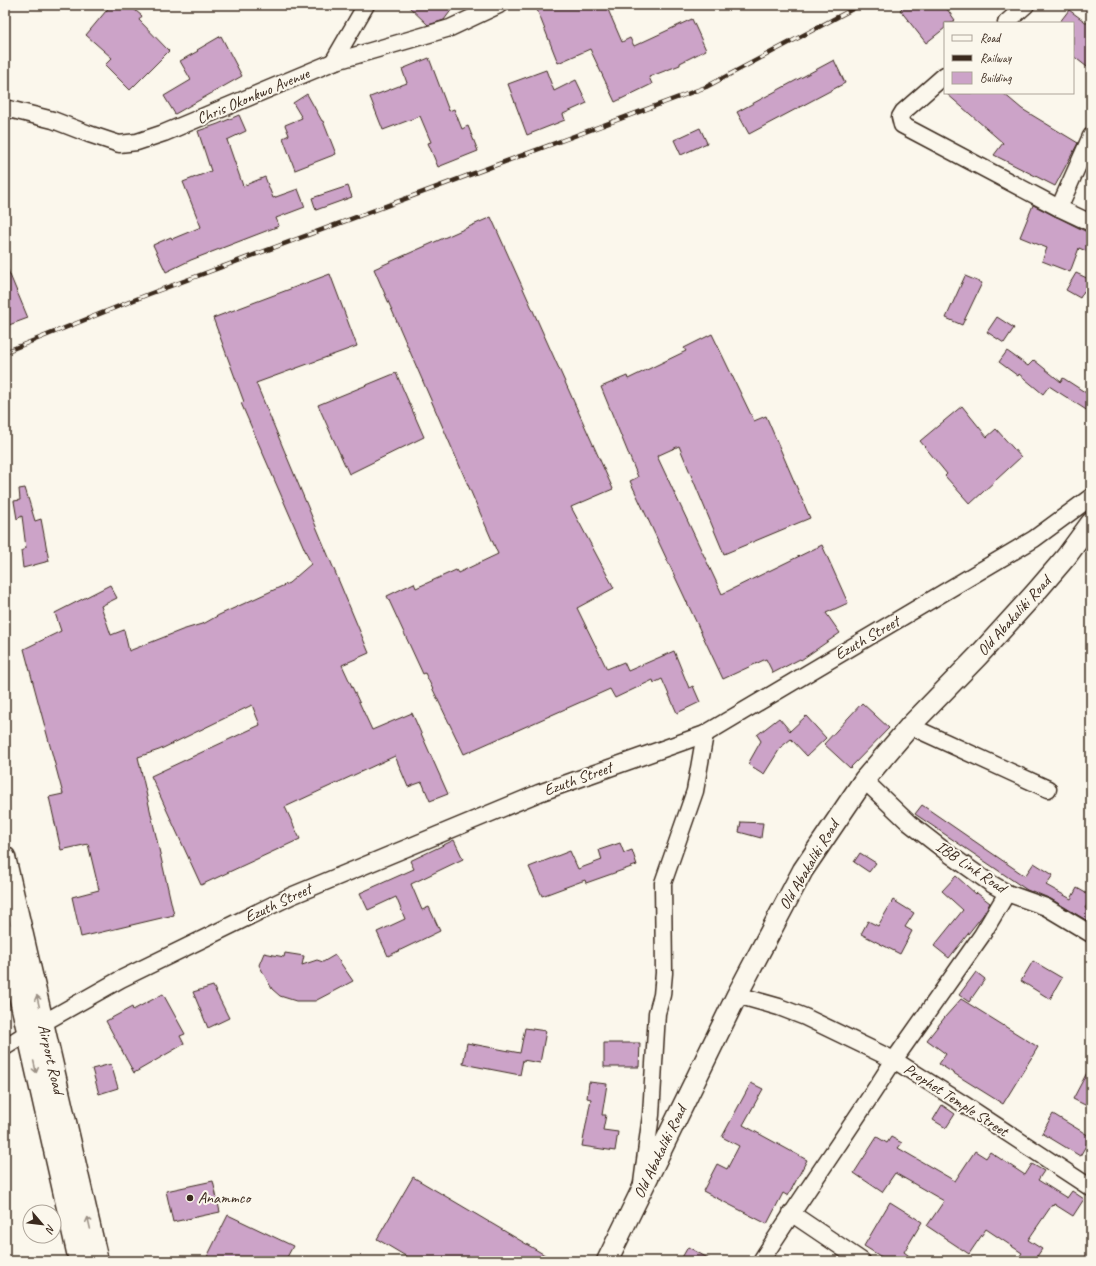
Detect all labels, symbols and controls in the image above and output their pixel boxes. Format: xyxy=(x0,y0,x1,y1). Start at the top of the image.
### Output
legend xyxy=(944,22,1074,94)
text: Road xyxy=(980,30,1002,46)
text: Railway xyxy=(980,50,1012,66)
street label: Chris Okonkwo Avenue xyxy=(194,63,314,129)
text: Building xyxy=(980,70,1012,86)
street label: Old Abakaliki Road xyxy=(973,570,1057,660)
street label: Ezuth Street xyxy=(831,610,905,664)
street label: Ezuth Street xyxy=(541,757,617,801)
street label: Old Abakaliki Road xyxy=(774,814,845,913)
street label: IBB Link Road xyxy=(932,836,1012,899)
street label: Ezuth Street xyxy=(242,878,317,927)
one-way arrow xyxy=(33,995,41,1008)
street label: Airport Road xyxy=(33,1022,69,1098)
street label: Prophet Temple Street xyxy=(900,1059,1013,1142)
one-way arrow xyxy=(32,1060,40,1073)
street label: Old Abakaliki Road xyxy=(629,1100,692,1202)
place label: Anammco xyxy=(198,1188,252,1208)
marker: Anammco xyxy=(185,1193,195,1203)
north arrow xyxy=(22,1204,62,1244)
one-way arrow xyxy=(84,1217,92,1230)
text: N xyxy=(42,1222,59,1237)

